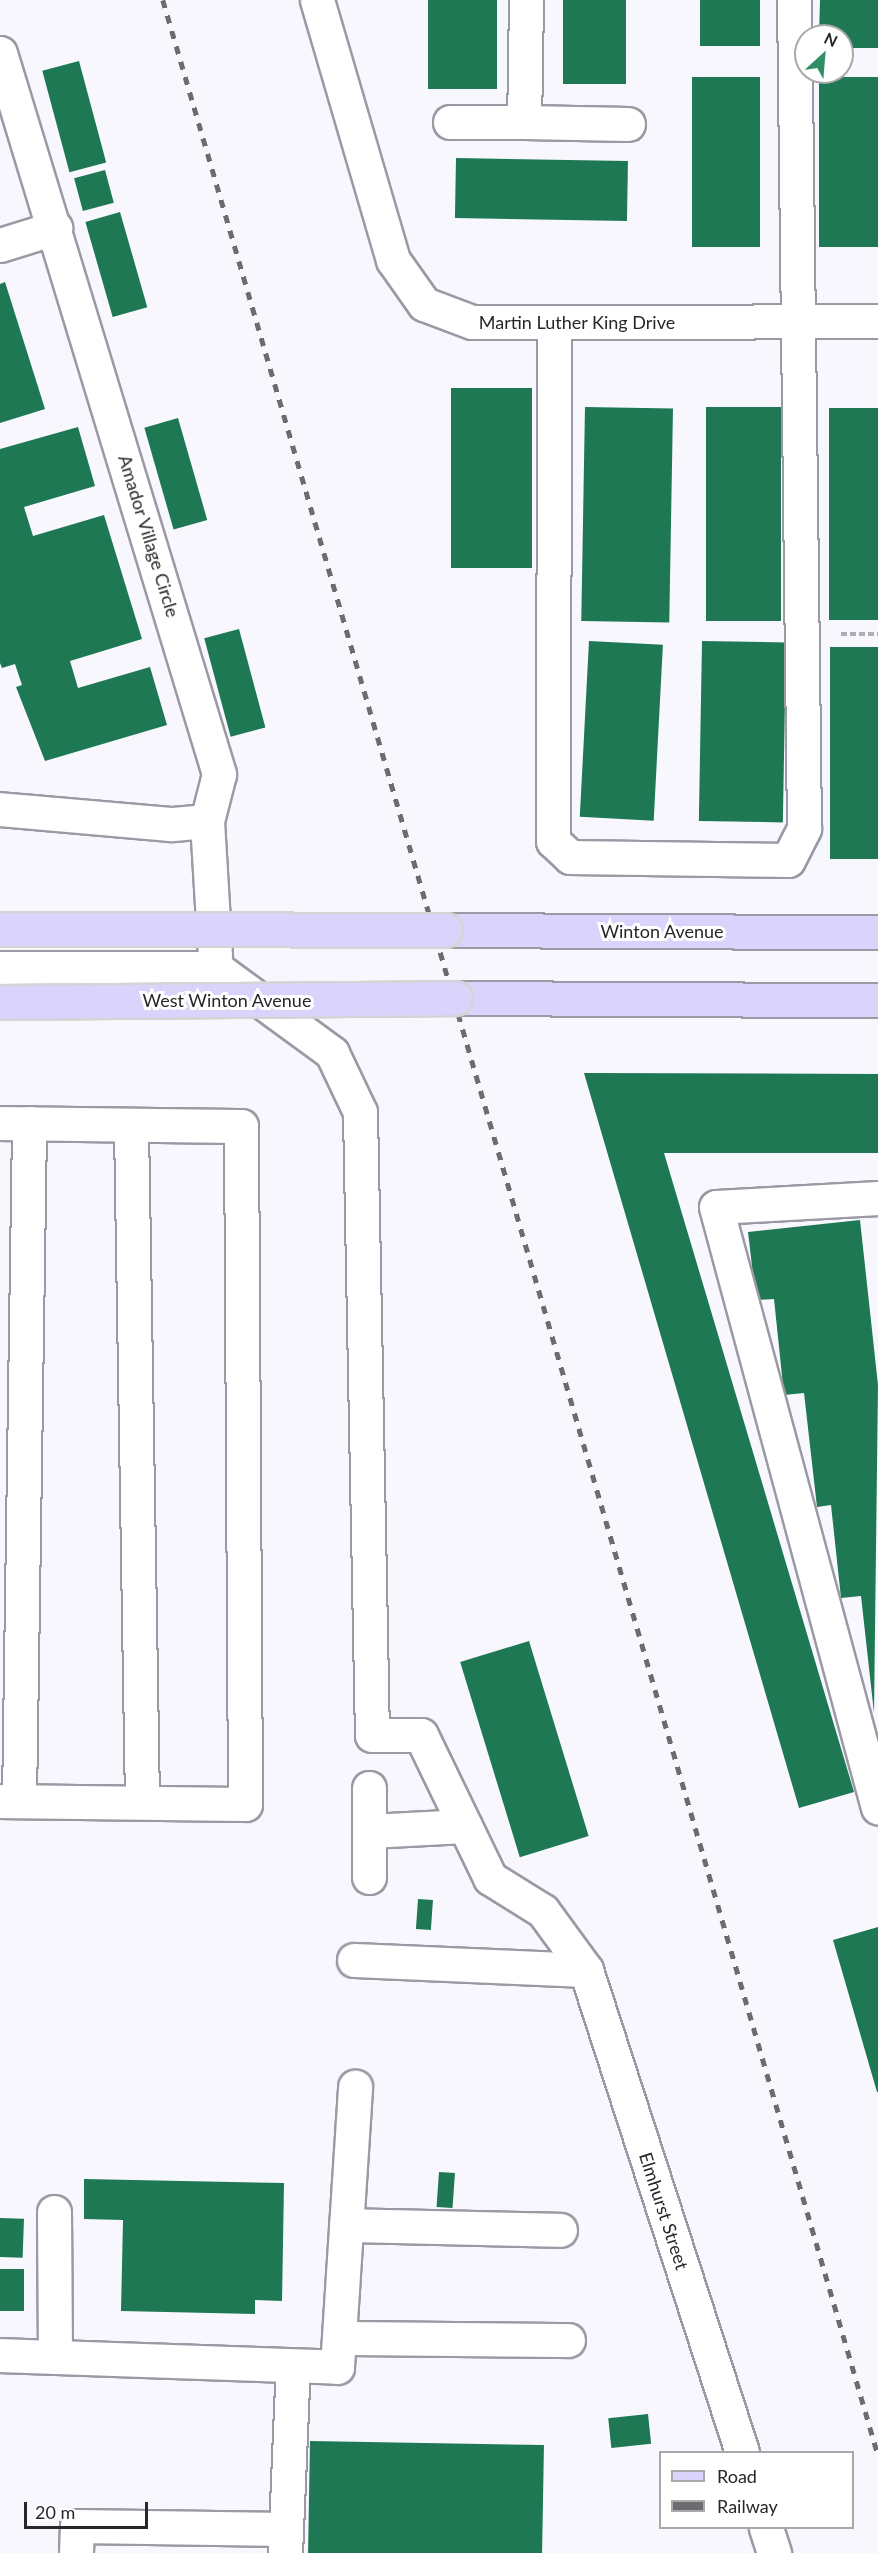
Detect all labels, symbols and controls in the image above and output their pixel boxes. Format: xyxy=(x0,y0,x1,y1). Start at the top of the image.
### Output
north arrow xyxy=(794,24,854,84)
text: N xyxy=(822,28,841,50)
street label: Martin Luther King Drive xyxy=(479,311,675,333)
street label: Amador Village Circle xyxy=(114,452,184,620)
street label: Winton Avenue xyxy=(600,920,724,942)
street label: West Winton Avenue xyxy=(142,989,312,1011)
street label: Elmhurst Street xyxy=(635,2150,693,2272)
legend xyxy=(659,2451,854,2529)
text: Road xyxy=(717,2465,757,2487)
scale bar xyxy=(27,2490,152,2528)
text: Railway xyxy=(717,2495,778,2517)
text: 20 m xyxy=(35,2501,75,2523)

